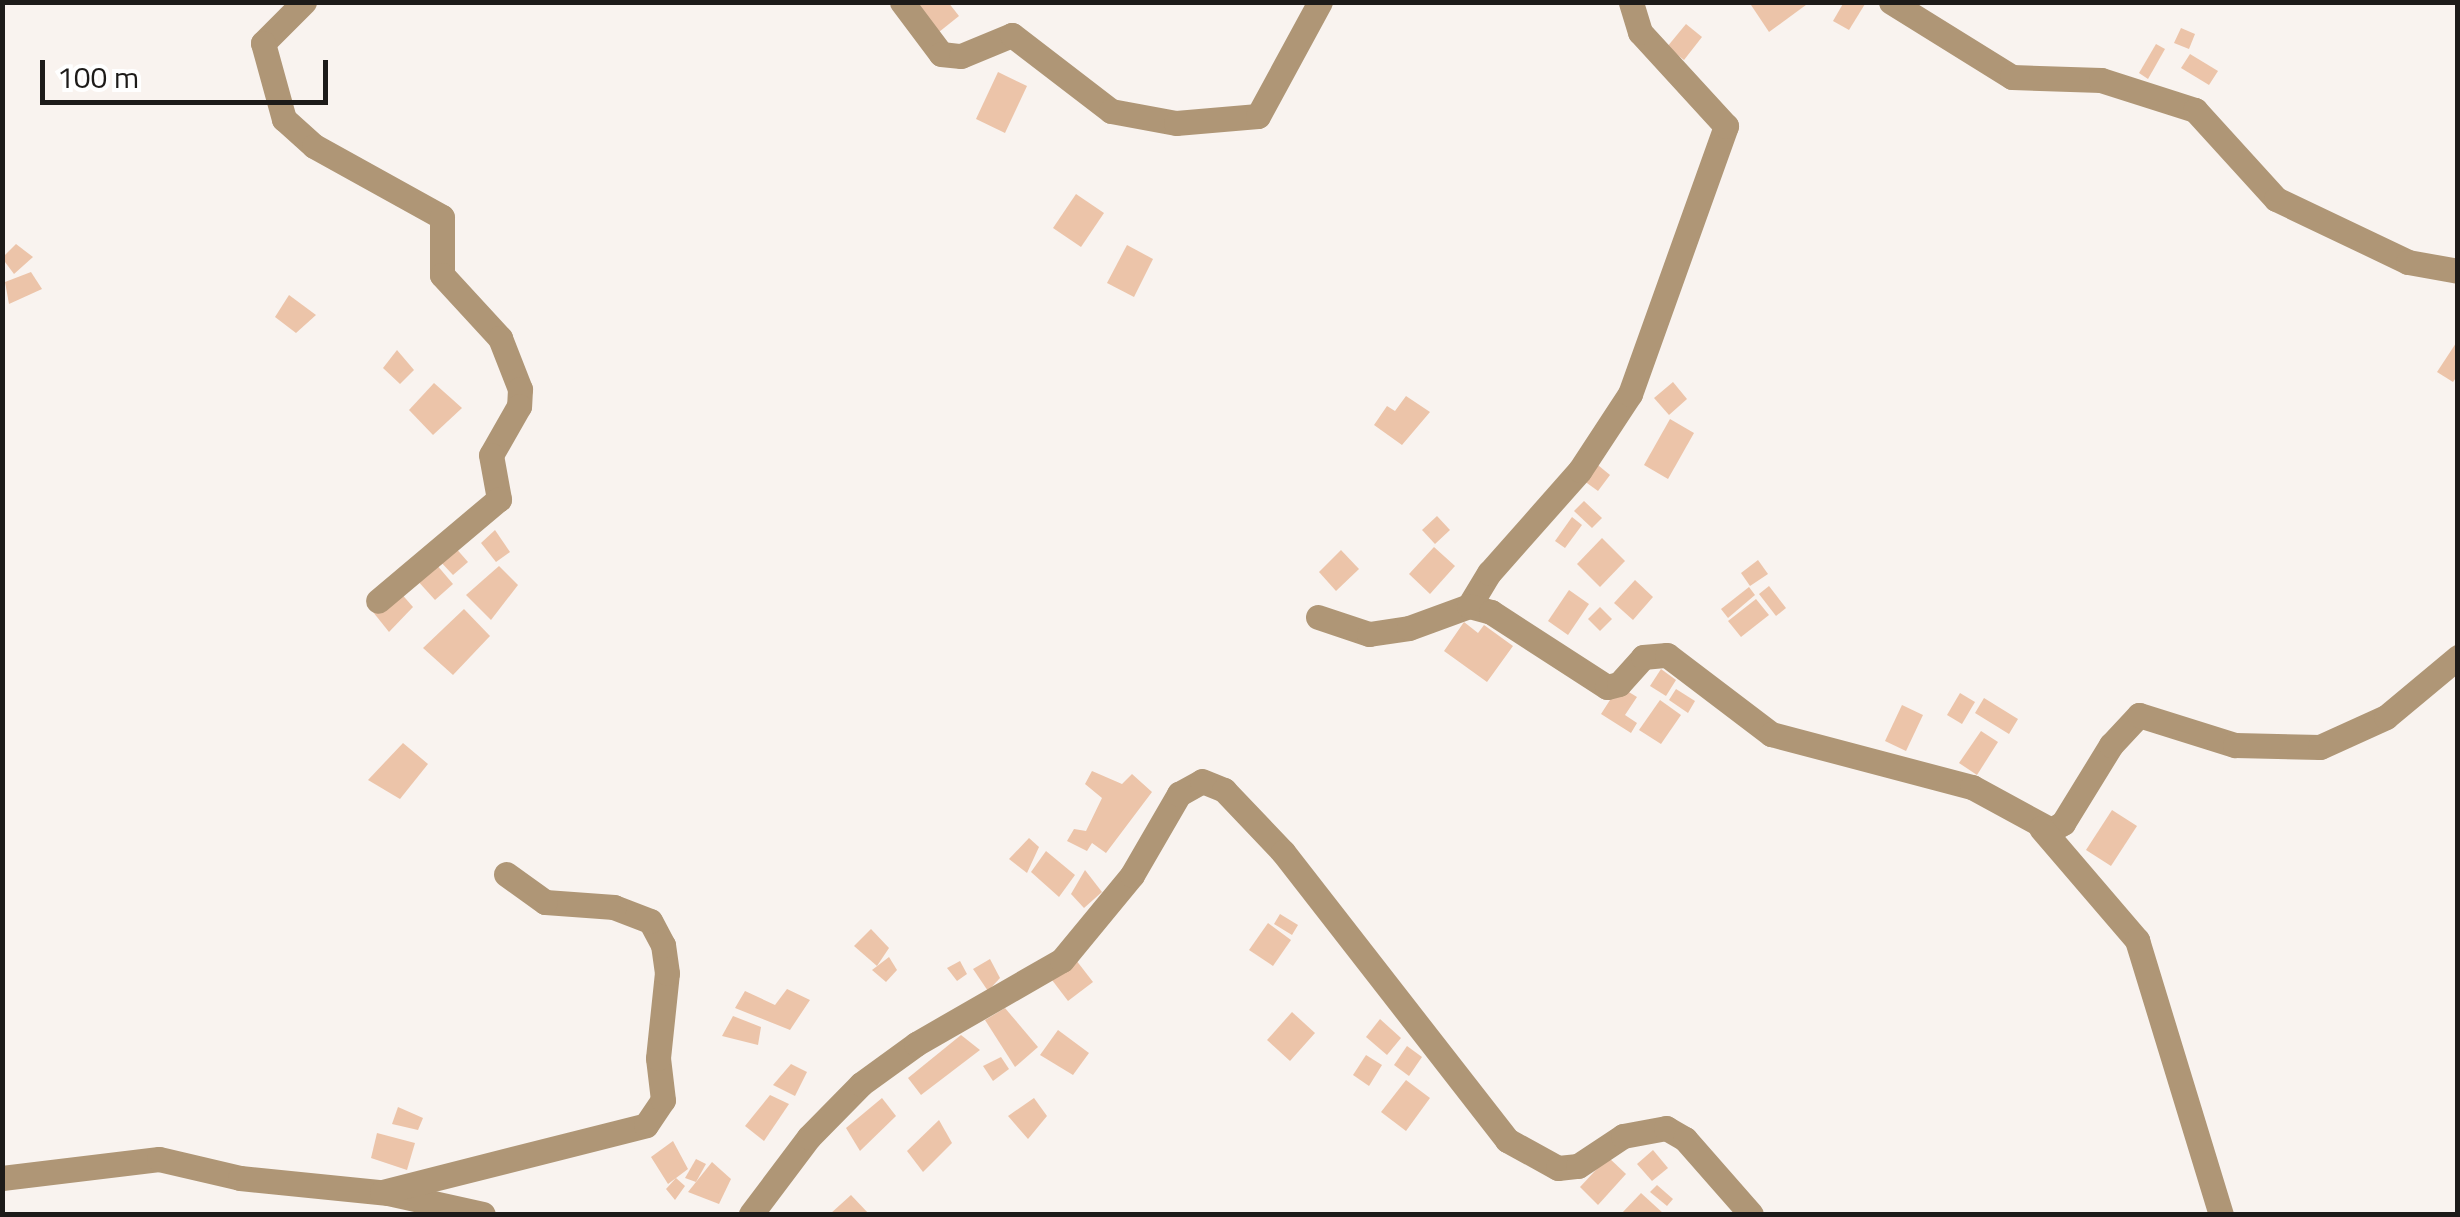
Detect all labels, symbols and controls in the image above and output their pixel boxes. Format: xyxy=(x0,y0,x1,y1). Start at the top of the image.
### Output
scale bar xyxy=(45,40,332,102)
text: 100 m xyxy=(57,54,139,100)

